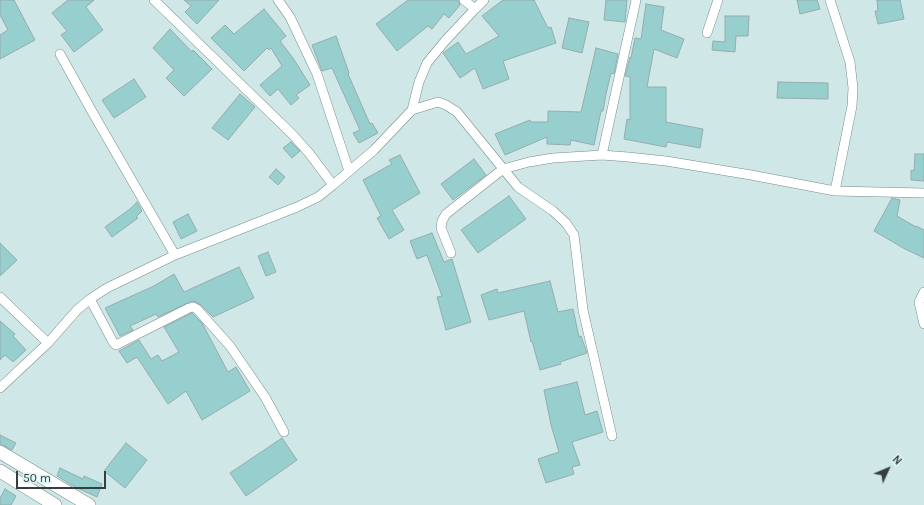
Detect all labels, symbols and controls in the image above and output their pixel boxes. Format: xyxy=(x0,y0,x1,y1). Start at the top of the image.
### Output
north arrow xyxy=(868,449,908,489)
text: N xyxy=(890,453,904,468)
scale bar xyxy=(18,463,108,489)
text: 50 m xyxy=(23,471,51,485)

